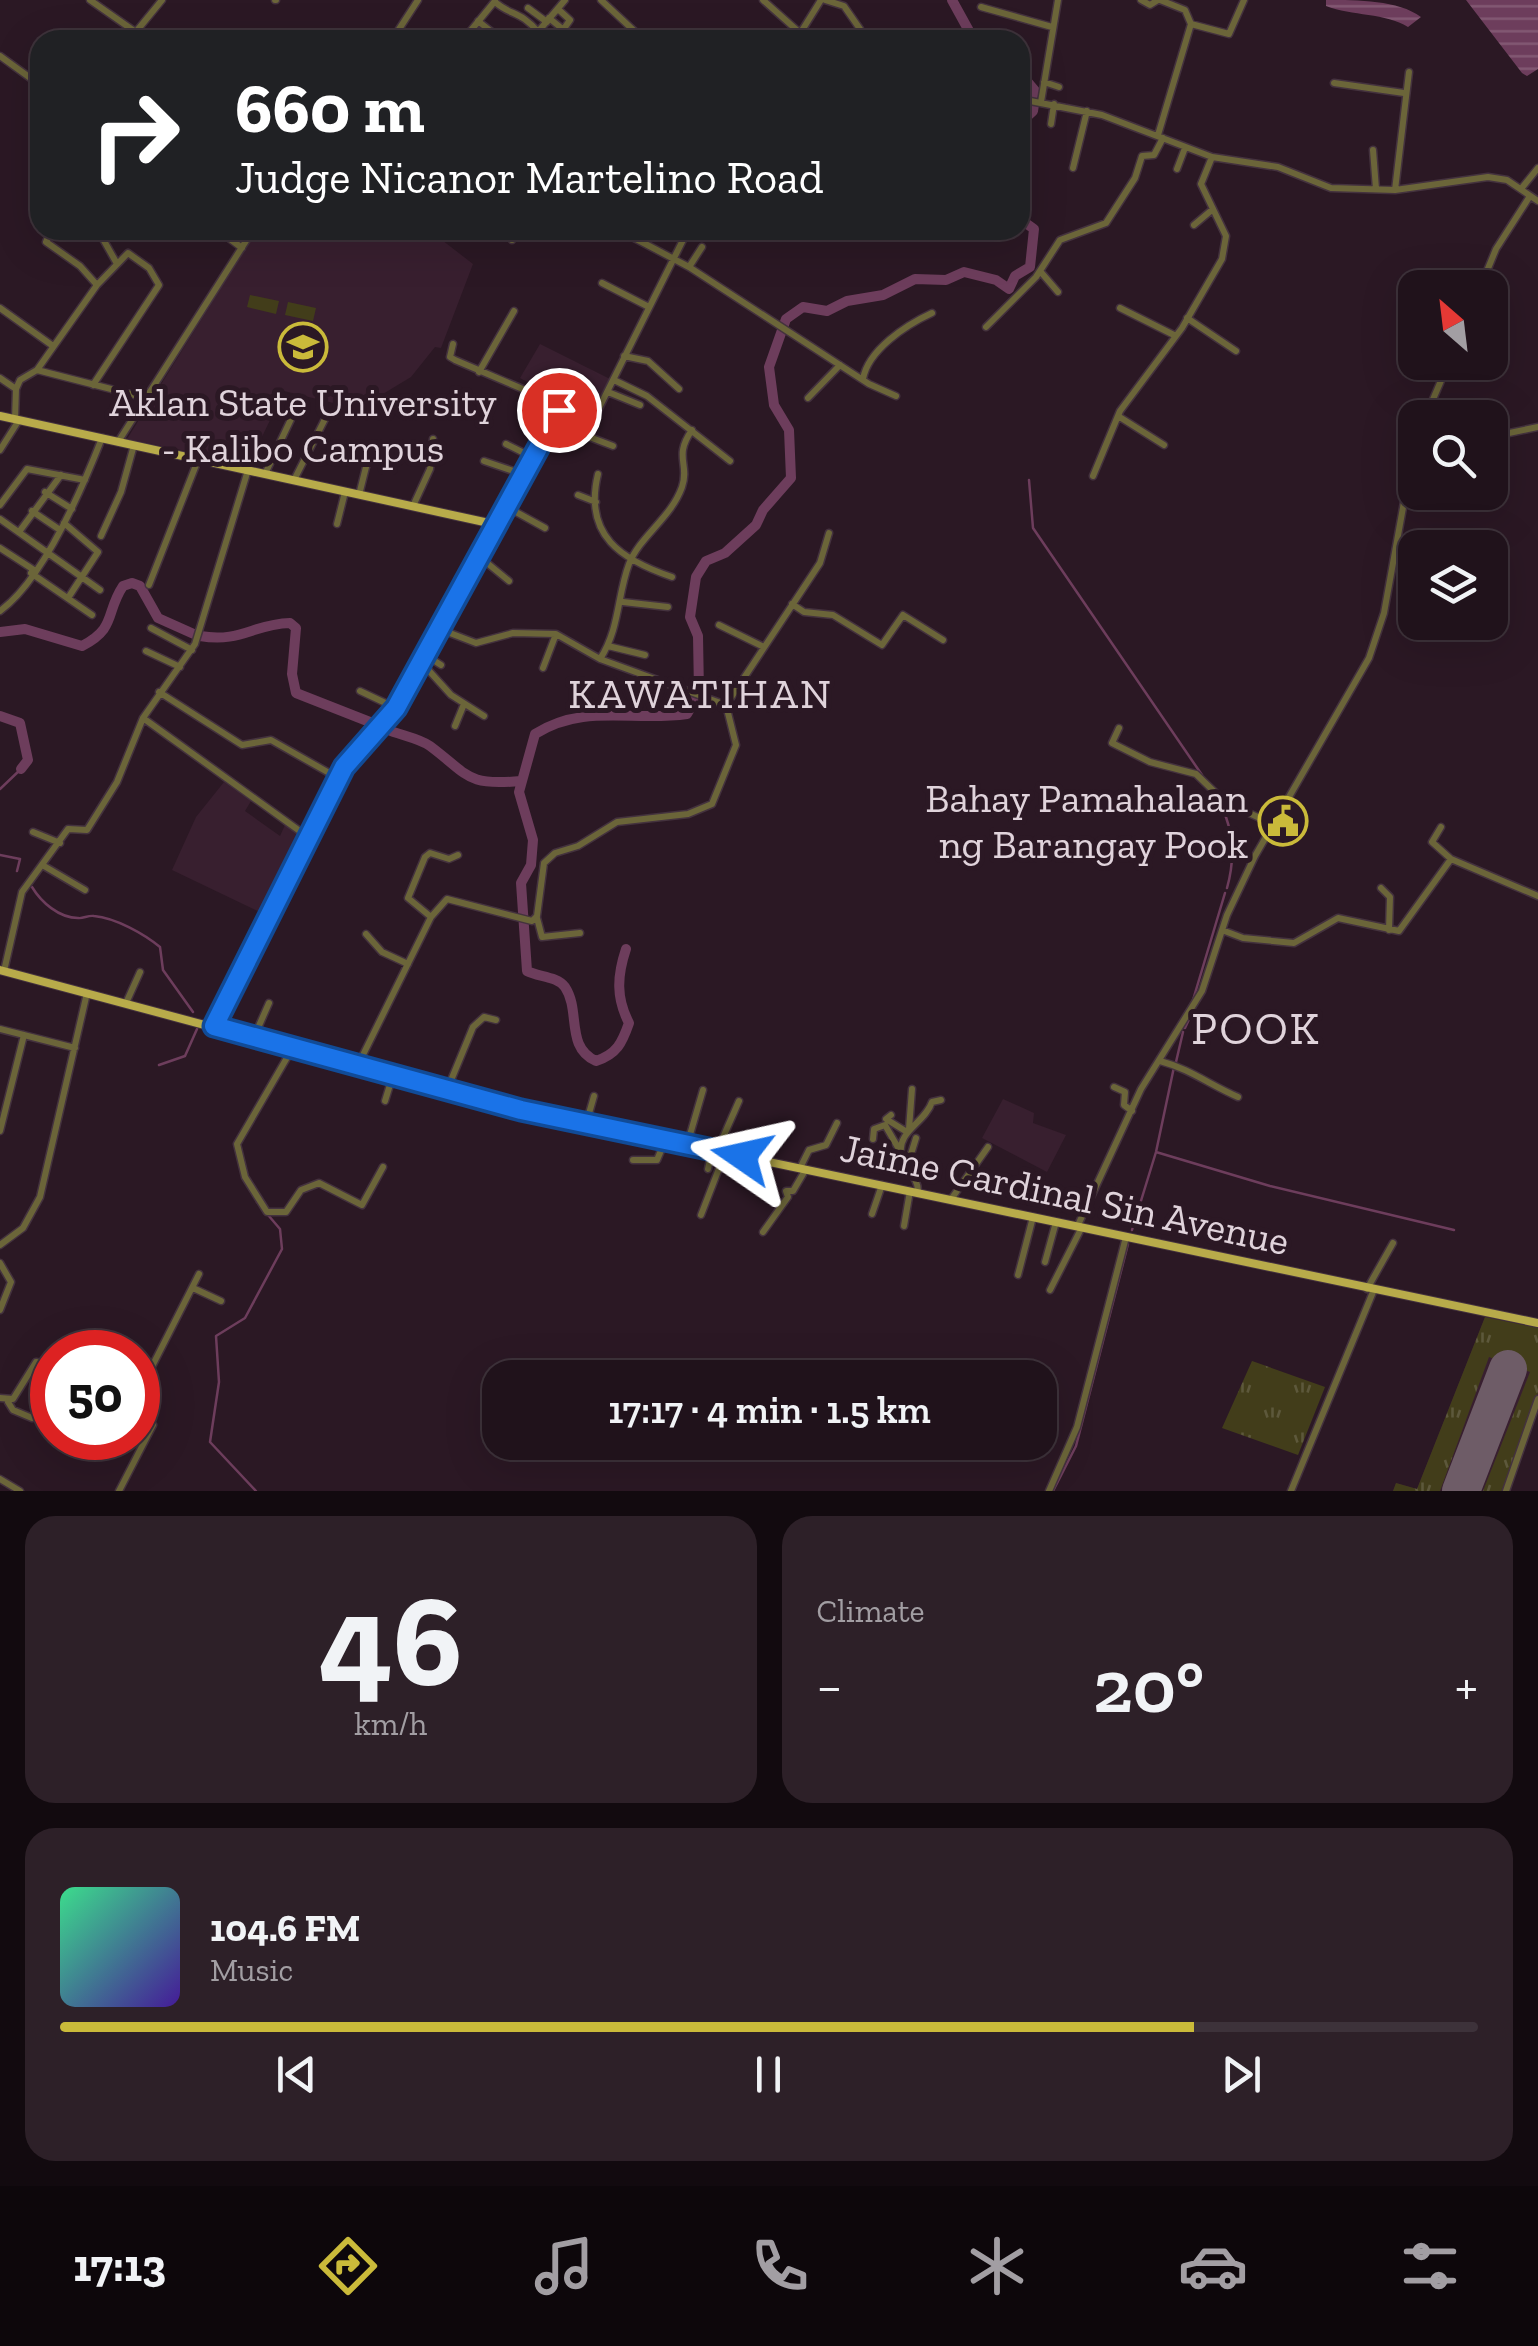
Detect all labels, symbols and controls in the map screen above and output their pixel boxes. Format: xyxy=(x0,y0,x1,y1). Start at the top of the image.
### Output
text: 660 m xyxy=(235,66,425,150)
icon: right xyxy=(70,70,200,200)
text: Judge Nicanor Martelino Road xyxy=(235,151,824,205)
north arrow xyxy=(1398,270,1508,380)
map controls xyxy=(1398,270,1508,640)
school or university icon: Aklan State University - Kalibo Campus xyxy=(277,321,329,373)
pin xyxy=(517,368,602,453)
place label: Aklan State University - Kalibo Campus xyxy=(109,378,497,472)
icon: arrive xyxy=(532,383,587,438)
button: search xyxy=(1398,400,1508,510)
button: layers xyxy=(1398,530,1508,640)
district label: KAWATIHAN xyxy=(568,668,834,719)
place label: Bahay Pamahalaan ng Barangay Pook xyxy=(925,774,1248,868)
public building icon: Bahay Pamahalaan ng Barangay Pook xyxy=(1257,795,1309,847)
district label: POOK xyxy=(1191,1002,1321,1056)
position arrow xyxy=(690,1104,794,1208)
street label: Jaime Cardinal Sin Avenue xyxy=(836,1123,1294,1265)
speed limit sign: 50 xyxy=(30,1330,160,1460)
text: 17:17 · 4 min · 1.5 km xyxy=(608,1387,931,1433)
text: 46 xyxy=(319,1562,463,1718)
text: Climate xyxy=(817,1592,925,1630)
text: 20° xyxy=(1093,1641,1204,1731)
text: − xyxy=(817,1653,842,1719)
text: + xyxy=(1455,1653,1478,1719)
text: km/h xyxy=(354,1705,427,1743)
text: 104.6 FM xyxy=(210,1905,360,1951)
text: Music xyxy=(210,1951,293,1989)
icon: previous xyxy=(269,2047,324,2102)
icon: pause xyxy=(741,2047,796,2102)
icon: next xyxy=(1214,2047,1269,2102)
icon: directions xyxy=(313,2231,383,2301)
icon: music xyxy=(529,2231,599,2301)
icon: phone xyxy=(745,2231,815,2301)
icon: climate xyxy=(962,2231,1032,2301)
icon: car xyxy=(1178,2231,1248,2301)
icon: filters xyxy=(1395,2231,1465,2301)
text: 17:13 xyxy=(73,2239,166,2293)

